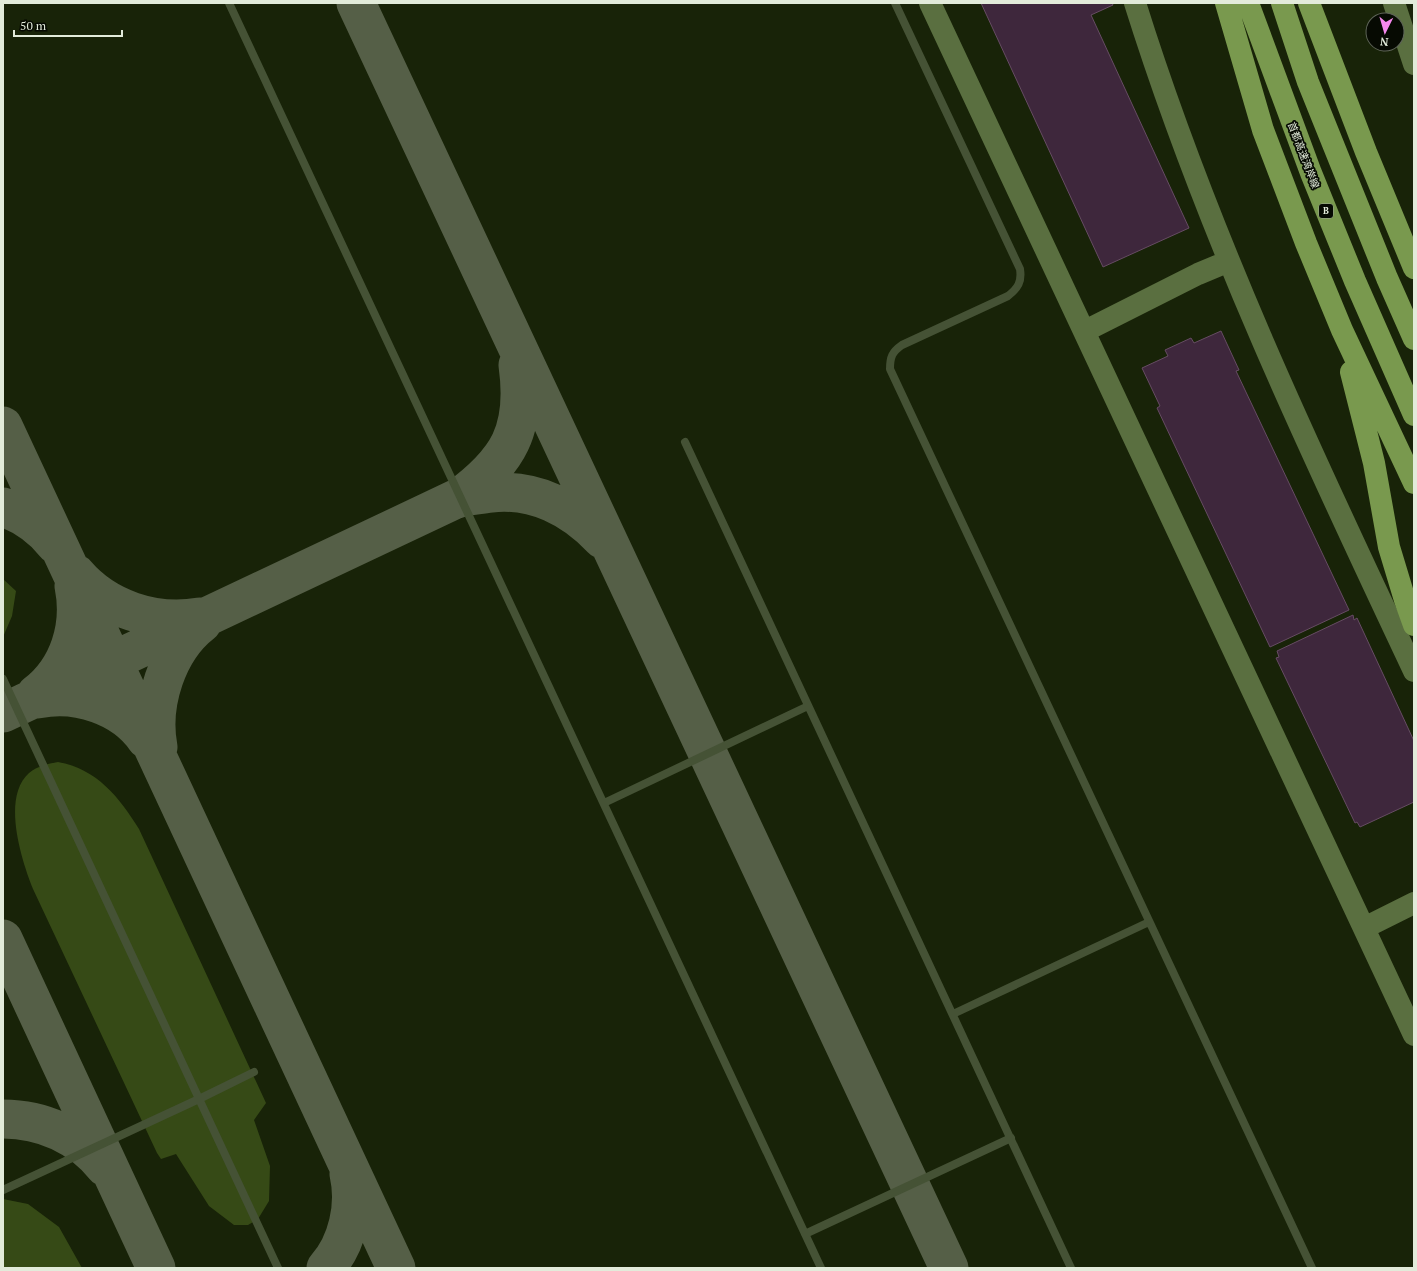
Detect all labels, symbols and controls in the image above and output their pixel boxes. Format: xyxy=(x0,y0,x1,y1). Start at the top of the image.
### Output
scale bar xyxy=(14,12,122,38)
north arrow xyxy=(1365,12,1405,52)
text: 50 m xyxy=(20,18,47,33)
text: N xyxy=(1379,35,1389,49)
street label: 首都高速湾岸線 xyxy=(1285,120,1322,190)
road number: B xyxy=(1319,204,1333,218)

